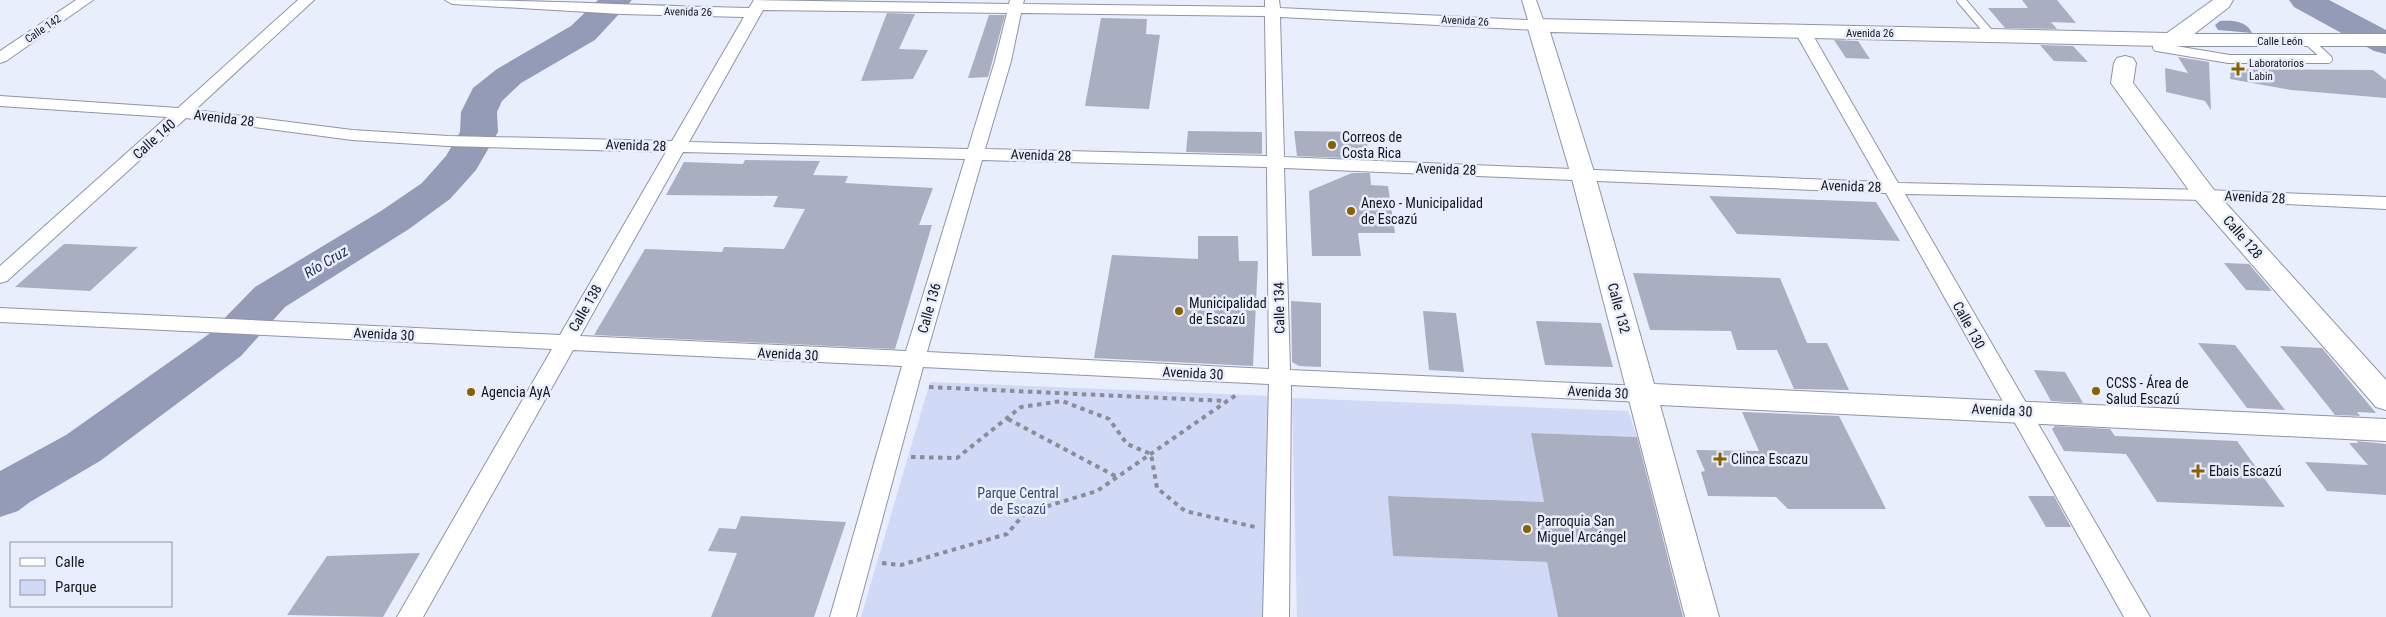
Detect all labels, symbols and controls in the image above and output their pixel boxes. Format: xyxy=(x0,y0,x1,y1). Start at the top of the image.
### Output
street label: Avenida 26 xyxy=(664,5,712,19)
street label: Calle 142 xyxy=(23,12,63,46)
street label: Avenida 26 xyxy=(1441,13,1489,29)
street label: Avenida 26 xyxy=(1846,27,1894,40)
street label: Calle León xyxy=(2257,35,2303,48)
place label: Laboratorios Labin xyxy=(2249,57,2304,83)
marker: Laboratorios Labin xyxy=(2231,62,2245,76)
street label: Avenida 28 xyxy=(193,106,255,130)
street label: Calle 140 xyxy=(129,116,179,162)
place label: Correos de Costa Rica xyxy=(1342,129,1402,161)
street label: Avenida 28 xyxy=(605,136,667,154)
marker: Correos de Costa Rica xyxy=(1326,139,1338,151)
street label: Avenida 28 xyxy=(1010,146,1072,164)
street label: Avenida 28 xyxy=(1415,160,1477,178)
street label: Avenida 28 xyxy=(1820,177,1882,195)
street label: Avenida 28 xyxy=(2224,187,2286,207)
place label: Anexo - Municipalidad de Escazú xyxy=(1361,195,1483,227)
marker: Anexo - Municipalidad de Escazú xyxy=(1345,205,1357,217)
street label: Calle 128 xyxy=(2220,212,2266,262)
water label: Río Cruz xyxy=(301,242,352,282)
street label: Calle 136 xyxy=(914,281,944,335)
street label: Calle 132 xyxy=(1605,281,1633,335)
street label: Calle 138 xyxy=(565,282,605,334)
street label: Calle 134 xyxy=(1271,282,1287,334)
place label: Municipalidad de Escazú xyxy=(1189,295,1267,327)
street label: Calle 130 xyxy=(1950,299,1989,352)
marker: Municipalidad de Escazú xyxy=(1173,305,1185,317)
street label: Avenida 30 xyxy=(353,324,415,344)
street label: Avenida 30 xyxy=(757,344,819,364)
street label: Avenida 30 xyxy=(1162,363,1224,383)
place label: CCSS - Área de Salud Escazú xyxy=(2106,374,2189,407)
street label: Avenida 30 xyxy=(1567,382,1629,402)
place label: Agencia AyA xyxy=(481,384,551,400)
marker: CCSS - Área de Salud Escazú xyxy=(2090,385,2102,397)
marker: Agencia AyA xyxy=(465,386,477,398)
street label: Avenida 30 xyxy=(1971,400,2033,420)
place label: Clinca Escazu xyxy=(1731,451,1808,467)
marker: Clinca Escazu xyxy=(1713,452,1727,466)
place label: Ebais Escazú xyxy=(2209,463,2282,479)
marker: Ebais Escazú xyxy=(2191,464,2205,478)
park label: Parque Central de Escazú xyxy=(977,485,1059,517)
place label: Parroquia San Miguel Arcángel xyxy=(1537,513,1626,545)
marker: Parroquia San Miguel Arcángel xyxy=(1521,523,1533,535)
legend xyxy=(10,542,172,607)
text: Calle xyxy=(55,553,85,571)
text: Parque xyxy=(55,578,97,596)

